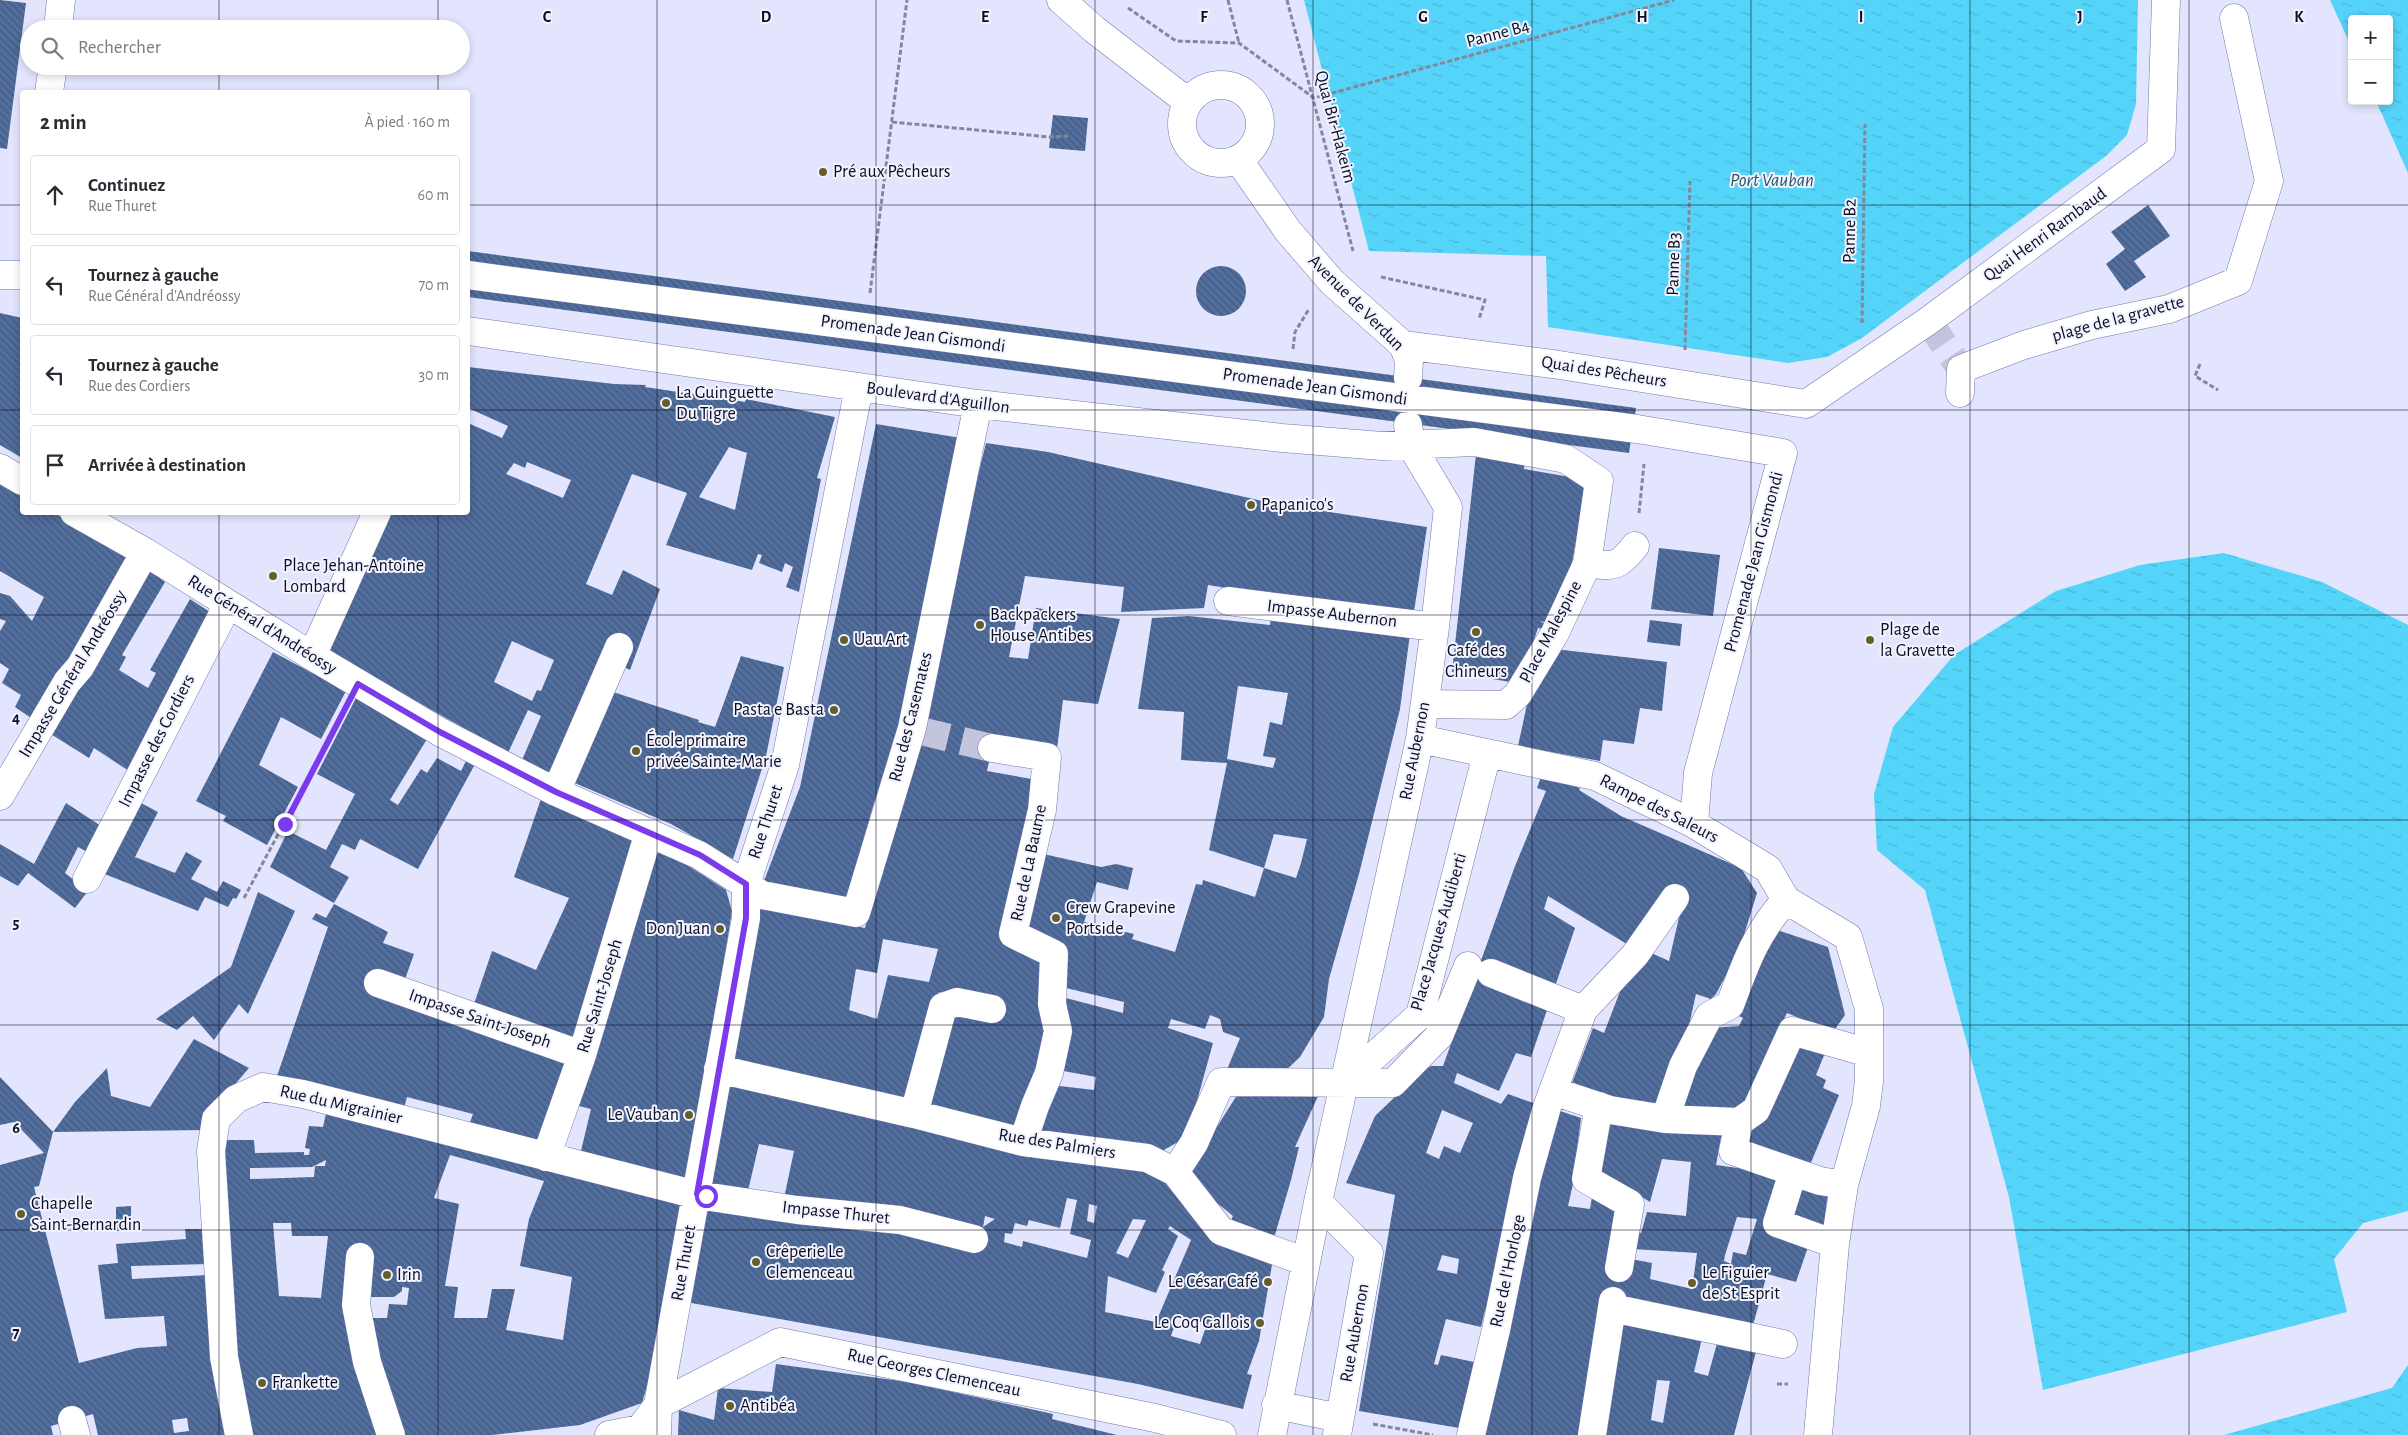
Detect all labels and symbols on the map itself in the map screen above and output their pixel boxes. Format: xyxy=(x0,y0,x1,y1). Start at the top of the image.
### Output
text: C xyxy=(543,9,552,25)
text: D xyxy=(761,9,772,25)
text: E xyxy=(981,9,989,25)
text: F xyxy=(1200,9,1208,25)
text: G xyxy=(1418,9,1428,25)
text: H xyxy=(1636,9,1648,25)
text: I xyxy=(1859,9,1863,25)
text: J xyxy=(2077,9,2083,25)
text: K xyxy=(2294,9,2304,25)
street label: Panne B4 xyxy=(1464,17,1532,51)
street label: Quai Bir-Hakeim xyxy=(1311,69,1359,185)
place label: Pré aux Pêcheurs xyxy=(833,163,950,181)
marker: Pré aux Pêcheurs xyxy=(817,166,829,178)
water label: Port Vauban xyxy=(1730,171,1814,190)
street label: Quai Henri Rambaud xyxy=(1980,185,2110,285)
street label: Panne B2 xyxy=(1840,199,1860,263)
street label: Panne B3 xyxy=(1664,232,1684,296)
street label: Avenue de Verdun xyxy=(1305,252,1407,354)
street label: plage de la gravette xyxy=(2050,293,2186,345)
street label: Promenade Jean Gismondi xyxy=(820,312,1006,356)
street label: Quai des Pêcheurs xyxy=(1540,353,1668,391)
street label: Promenade Jean Gismondi xyxy=(1222,365,1408,409)
street label: Boulevard d'Aguillon xyxy=(865,379,1011,417)
place label: La Guinguette Du Tigre xyxy=(676,384,774,423)
marker: La Guinguette Du Tigre xyxy=(660,397,672,409)
street label: Promenade Jean Gismondi xyxy=(1721,470,1787,654)
place label: Papanico's xyxy=(1261,496,1334,514)
marker: Papanico's xyxy=(1245,499,1257,511)
place label: Place Jehan-Antoine Lombard xyxy=(283,557,424,596)
marker: Place Jehan-Antoine Lombard xyxy=(267,570,279,582)
street label: Rue Général d'Andréossy xyxy=(184,572,340,678)
street label: Place Malespine xyxy=(1516,578,1586,686)
street label: Impasse Général Andréossy xyxy=(16,587,130,761)
street label: Impasse Aubernon xyxy=(1266,597,1398,631)
place label: Backpackers House Antibes xyxy=(990,606,1092,645)
marker: Backpackers House Antibes xyxy=(974,619,986,631)
place label: Plage de la Gravette xyxy=(1880,621,1955,660)
marker: Café des Chineurs xyxy=(1470,626,1482,638)
place label: Uau Art xyxy=(854,631,907,649)
marker: Uau Art xyxy=(838,634,850,646)
marker: Plage de la Gravette xyxy=(1864,634,1876,646)
place label: Café des Chineurs xyxy=(1445,642,1507,681)
street label: Rue des Casemates xyxy=(886,650,936,784)
street label: Impasse des Cordiers xyxy=(116,672,198,810)
street label: Rue Aubernon xyxy=(1397,700,1433,802)
place label: Pasta e Basta xyxy=(733,701,824,719)
marker: Pasta e Basta xyxy=(828,704,840,716)
text: 4 xyxy=(12,710,20,726)
place label: École primaire privée Sainte-Marie xyxy=(646,729,782,771)
marker: École primaire privée Sainte-Marie xyxy=(630,745,642,757)
street label: Rampe des Saleurs xyxy=(1597,771,1721,847)
street label: Rue Thuret xyxy=(746,782,787,861)
street label: Rue de La Baume xyxy=(1008,803,1050,923)
route end xyxy=(274,813,297,836)
street label: Place Jacques Audiberti xyxy=(1408,851,1470,1013)
place label: Crew Grapevine Portside xyxy=(1066,899,1176,938)
marker: Crew Grapevine Portside xyxy=(1050,912,1062,924)
text: 5 xyxy=(13,915,20,931)
place label: Don Juan xyxy=(645,920,710,938)
marker: Don Juan xyxy=(714,923,726,935)
street label: Rue Saint-Joseph xyxy=(574,937,626,1055)
street label: Impasse Saint-Joseph xyxy=(407,986,553,1052)
street label: Rue du Migrainier xyxy=(278,1082,404,1128)
place label: Le Vauban xyxy=(607,1106,679,1124)
marker: Le Vauban xyxy=(683,1109,695,1121)
text: 6 xyxy=(12,1120,20,1136)
street label: Rue des Palmiers xyxy=(997,1126,1117,1162)
route start xyxy=(695,1185,718,1208)
place label: Chapelle Saint-Bernardin xyxy=(31,1195,141,1234)
street label: Impasse Thuret xyxy=(781,1198,891,1228)
marker: Chapelle Saint-Bernardin xyxy=(15,1208,27,1220)
street label: Rue de l'Horloge xyxy=(1487,1213,1529,1329)
street label: Rue Thuret xyxy=(668,1223,700,1302)
place label: Crêperie Le Clemenceau xyxy=(766,1243,853,1282)
marker: Crêperie Le Clemenceau xyxy=(750,1256,762,1268)
place label: Le Figuier de St Esprit xyxy=(1702,1264,1780,1303)
place label: Irin xyxy=(397,1266,421,1284)
marker: Irin xyxy=(381,1269,393,1281)
place label: Le César Café xyxy=(1168,1273,1258,1291)
marker: Le César Café xyxy=(1262,1276,1274,1288)
marker: Le Figuier de St Esprit xyxy=(1686,1277,1698,1289)
street label: Rue Aubernon xyxy=(1337,1282,1373,1384)
place label: Le Coq Gallois xyxy=(1154,1314,1250,1332)
marker: Le Coq Gallois xyxy=(1254,1317,1266,1329)
text: 7 xyxy=(13,1325,20,1341)
street label: Rue Georges Clemenceau xyxy=(846,1346,1022,1400)
place label: Frankette xyxy=(272,1374,338,1392)
marker: Frankette xyxy=(256,1377,268,1389)
place label: Antibéa xyxy=(740,1397,795,1415)
marker: Antibéa xyxy=(724,1400,736,1412)

